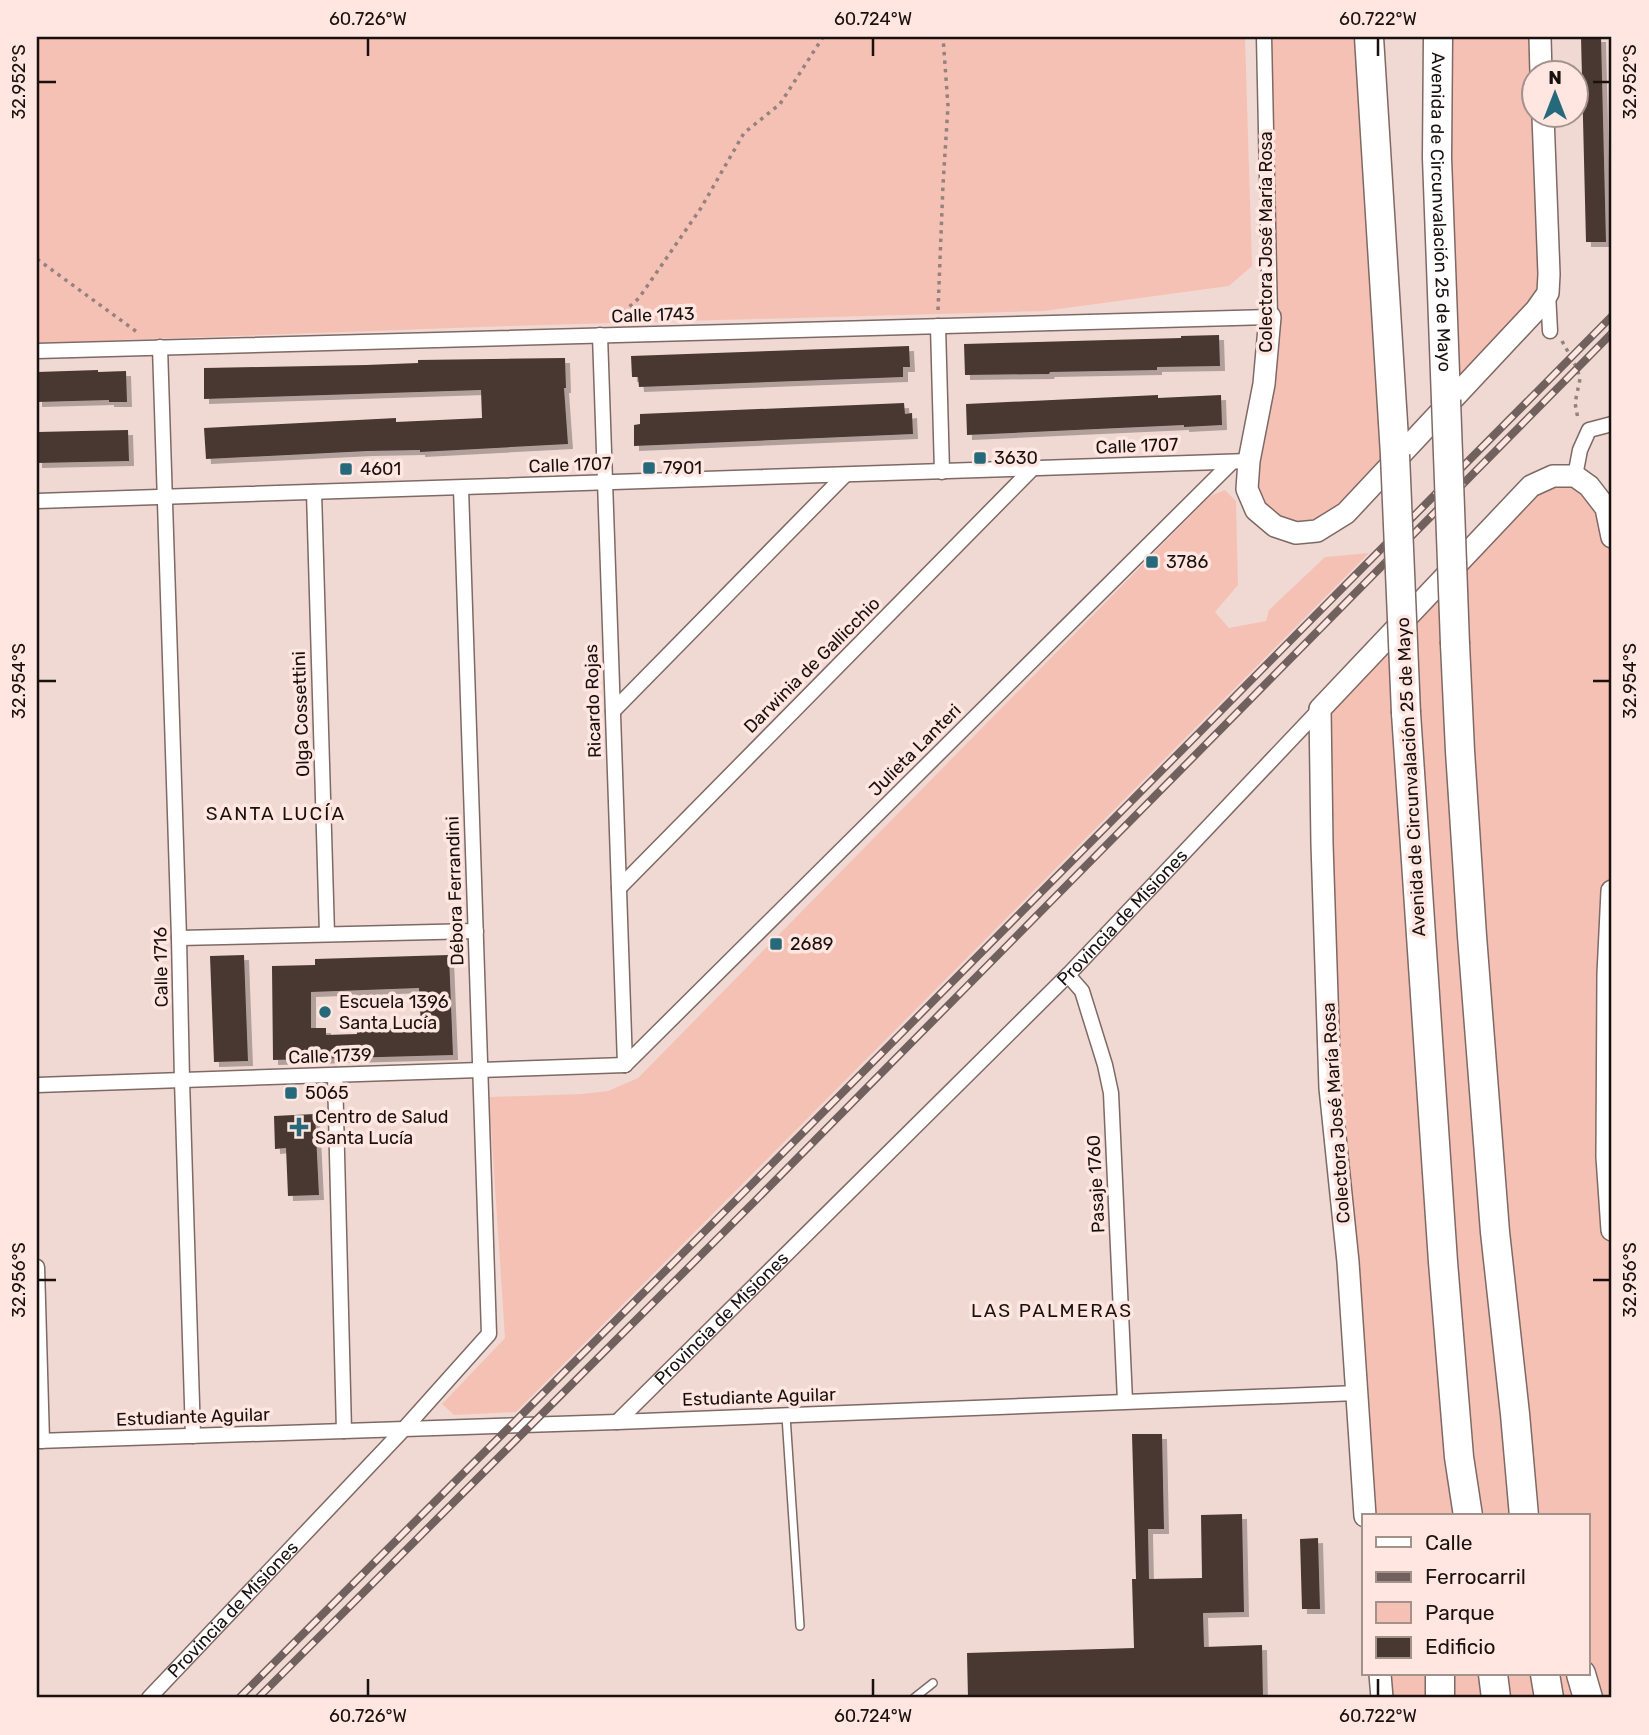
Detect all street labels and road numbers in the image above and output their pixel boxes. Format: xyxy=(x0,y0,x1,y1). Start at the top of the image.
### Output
street label: Avenida de Circunvalación 25 de Mayo xyxy=(1426,52,1456,372)
street label: Colectora José María Rosa xyxy=(1255,131,1277,353)
street label: Calle 1743 xyxy=(611,303,695,327)
street label: Calle 1707 xyxy=(1095,434,1179,458)
street label: Calle 1707 xyxy=(528,453,612,477)
street label: Darwinia de Gallicchio xyxy=(739,592,885,738)
street label: Avenida de Circunvalación 25 de Mayo xyxy=(1392,617,1430,937)
street label: Ricardo Rojas xyxy=(580,644,606,758)
street label: Olga Cossettini xyxy=(288,651,314,777)
street label: Julieta Lanteri xyxy=(864,699,966,801)
street label: Débora Ferrandini xyxy=(441,816,469,966)
street label: Provincia de Misiones xyxy=(1052,845,1192,991)
street label: Calle 1716 xyxy=(149,926,173,1008)
street label: Colectora José María Rosa xyxy=(1317,1002,1355,1224)
street label: Calle 1739 xyxy=(288,1044,372,1068)
street label: Pasaje 1760 xyxy=(1082,1134,1110,1234)
street label: Provincia de Misiones xyxy=(650,1247,793,1390)
street label: Estudiante Aguilar xyxy=(682,1383,836,1411)
street label: Estudiante Aguilar xyxy=(116,1403,270,1431)
street label: Provincia de Misiones xyxy=(163,1537,303,1682)

